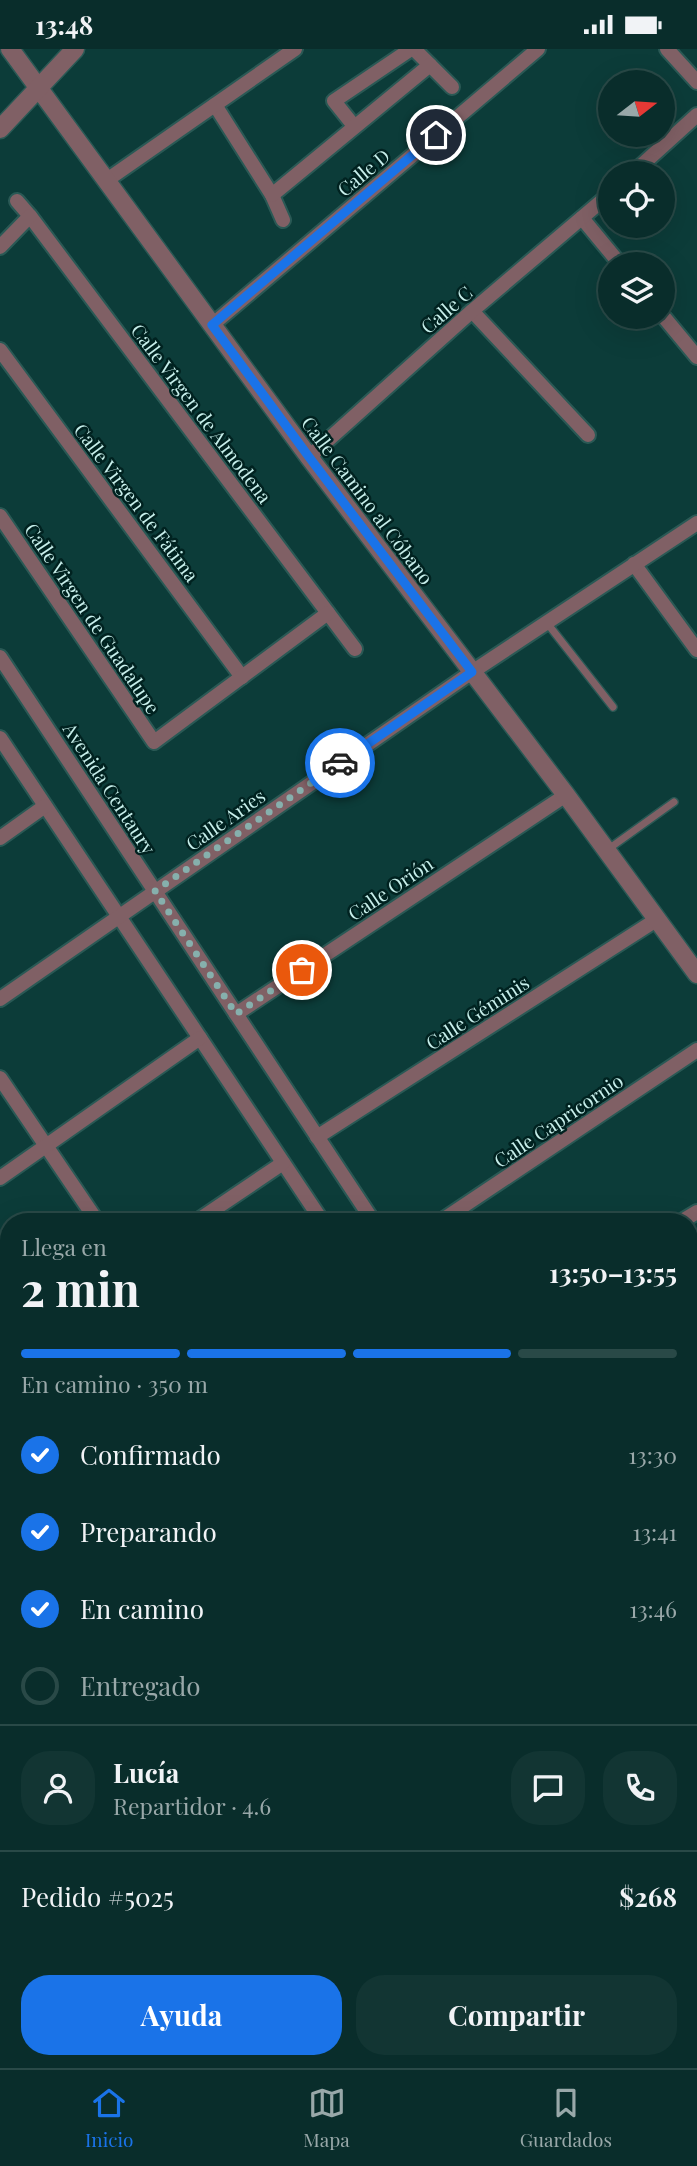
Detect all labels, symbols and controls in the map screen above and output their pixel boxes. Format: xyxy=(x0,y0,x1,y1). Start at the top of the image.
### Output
text: 13:48 xyxy=(35,7,93,42)
north arrow xyxy=(598,70,676,147)
map controls xyxy=(598,70,675,329)
pin xyxy=(406,105,466,165)
icon: home xyxy=(417,116,455,154)
street label: Calle D xyxy=(331,142,395,202)
button: locate xyxy=(598,161,675,238)
button: layers xyxy=(598,252,675,329)
street label: Calle C xyxy=(415,279,477,339)
street label: Calle Virgen de Almodena xyxy=(126,318,279,509)
street label: Calle Camino al Cóbano xyxy=(296,411,440,589)
street label: Calle Virgen de Fátima xyxy=(69,418,205,587)
street label: Calle Virgen de Guadalupe xyxy=(19,518,167,718)
street label: Avenida Centaury xyxy=(57,716,163,859)
courier xyxy=(305,728,375,798)
icon: car xyxy=(321,744,359,782)
street label: Calle Aries xyxy=(180,782,270,856)
street label: Calle Orión xyxy=(342,850,438,926)
pin xyxy=(272,940,332,1000)
icon: bag xyxy=(283,951,321,989)
street label: Calle Géminis xyxy=(420,969,534,1055)
street label: Calle Capricornio xyxy=(488,1067,628,1173)
text: Llega en xyxy=(21,1231,107,1262)
text: 13:50–13:55 xyxy=(549,1255,677,1290)
text: 2 min xyxy=(21,1257,140,1319)
text: En camino · 350 m xyxy=(21,1368,208,1399)
icon: check xyxy=(21,1436,59,1474)
text: Confirmado xyxy=(80,1437,221,1472)
text: 13:30 xyxy=(628,1439,677,1470)
icon: check xyxy=(21,1513,59,1551)
text: Preparando xyxy=(80,1514,217,1549)
text: 13:41 xyxy=(633,1516,677,1547)
icon: check xyxy=(21,1590,59,1628)
text: En camino xyxy=(80,1591,204,1626)
text: 13:46 xyxy=(629,1593,677,1624)
text: Entregado xyxy=(80,1668,201,1703)
button: person xyxy=(21,1751,95,1825)
button: chat xyxy=(511,1751,585,1825)
button: phone xyxy=(603,1751,677,1825)
text: Lucía xyxy=(113,1755,179,1790)
text: Repartidor · 4.6 xyxy=(113,1790,271,1821)
text: Pedido #5025 xyxy=(21,1879,174,1914)
text: $268 xyxy=(619,1879,677,1914)
button: Ayuda xyxy=(21,1975,342,2055)
button: Compartir xyxy=(356,1975,677,2055)
tab: Inicio xyxy=(85,2084,134,2152)
tab: Mapa xyxy=(303,2084,350,2152)
tab: Guardados xyxy=(520,2084,612,2152)

